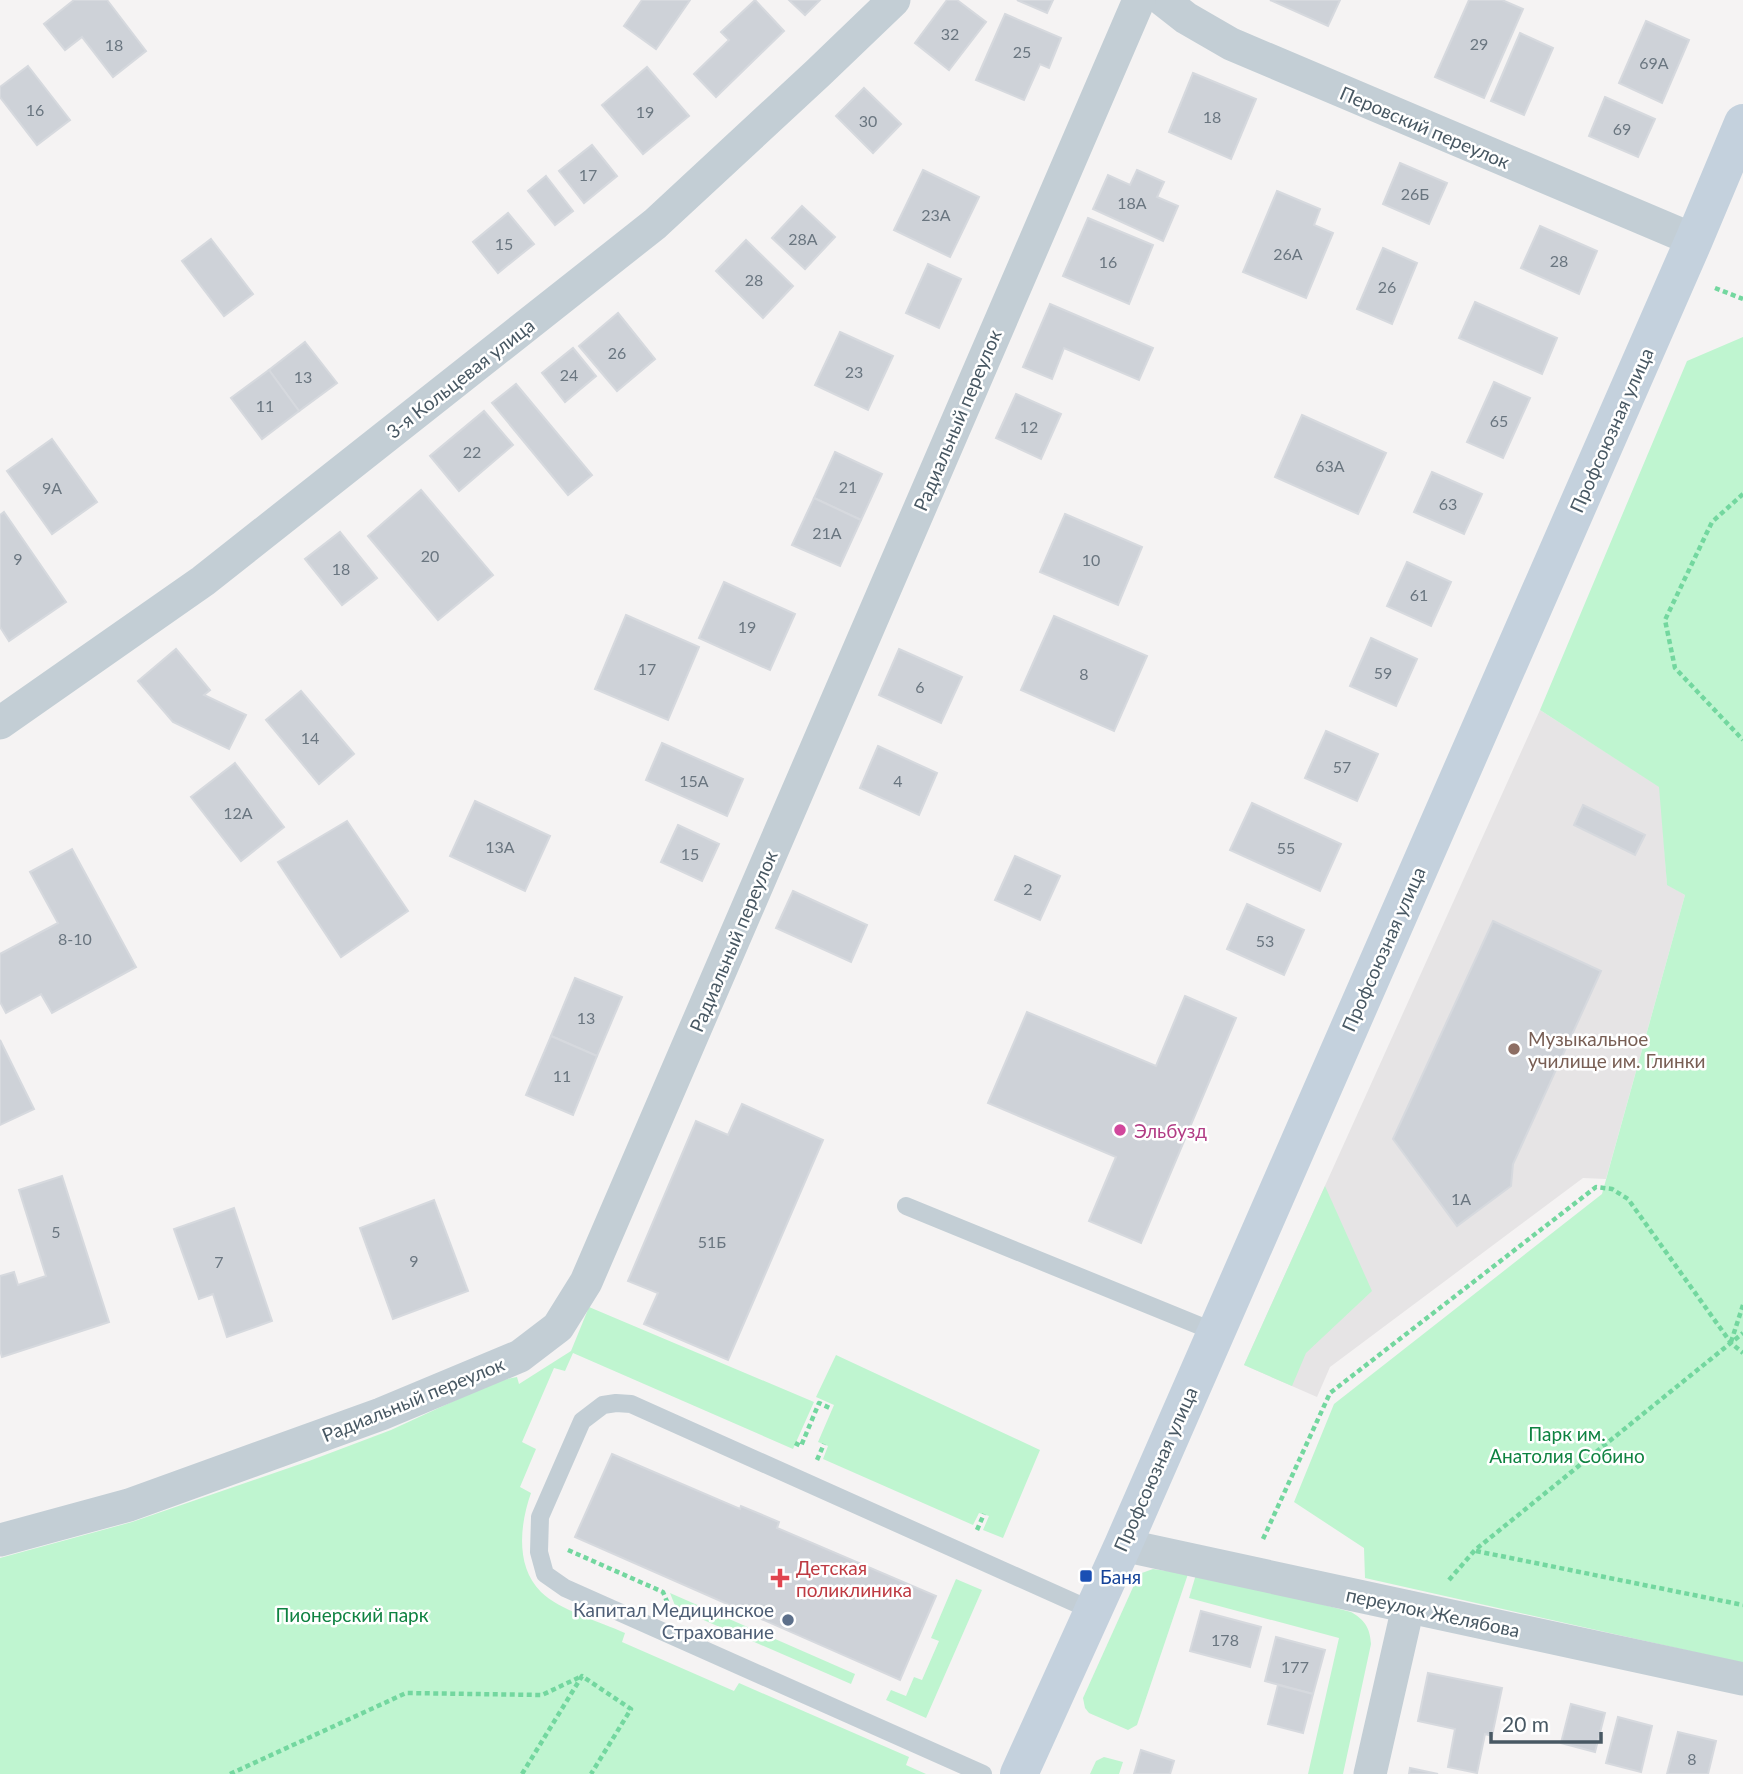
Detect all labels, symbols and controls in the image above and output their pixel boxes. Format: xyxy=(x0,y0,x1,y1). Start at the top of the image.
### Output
house number: 32 xyxy=(941,24,959,43)
house number: 29 xyxy=(1470,34,1488,53)
house number: 18 xyxy=(105,35,123,54)
house number: 25 xyxy=(1013,42,1031,61)
house number: 69А xyxy=(1639,53,1669,72)
street label: Перовский переулок xyxy=(1337,81,1513,173)
house number: 16 xyxy=(26,100,44,119)
house number: 19 xyxy=(636,102,654,121)
house number: 18 xyxy=(1203,107,1221,126)
house number: 30 xyxy=(859,111,877,130)
house number: 69 xyxy=(1613,119,1631,138)
house number: 17 xyxy=(579,165,597,184)
house number: 26Б xyxy=(1401,184,1429,203)
house number: 18А xyxy=(1117,193,1147,212)
house number: 23А xyxy=(921,205,951,224)
house number: 28А xyxy=(788,229,818,248)
house number: 15 xyxy=(495,234,513,253)
house number: 26А xyxy=(1273,244,1303,263)
house number: 28 xyxy=(1550,251,1568,270)
house number: 16 xyxy=(1099,252,1117,271)
house number: 28 xyxy=(745,270,763,289)
house number: 26 xyxy=(1378,277,1396,296)
street label: 3-я Кольцевая улица xyxy=(381,313,539,443)
street label: Радиальный переулок xyxy=(908,326,1006,514)
house number: 26 xyxy=(608,343,626,362)
street label: Профсоюзная улица xyxy=(1564,344,1658,516)
house number: 23 xyxy=(845,362,863,381)
house number: 24 xyxy=(560,365,578,384)
house number: 13 xyxy=(294,367,312,386)
house number: 11 xyxy=(256,396,274,415)
house number: 65 xyxy=(1490,411,1508,430)
house number: 12 xyxy=(1020,417,1038,436)
house number: 22 xyxy=(463,442,481,461)
house number: 63А xyxy=(1315,456,1345,475)
house number: 21 xyxy=(839,477,857,496)
house number: 9А xyxy=(42,478,62,497)
house number: 63 xyxy=(1439,494,1457,513)
house number: 21А xyxy=(812,523,842,542)
house number: 20 xyxy=(421,546,439,565)
house number: 9 xyxy=(13,549,23,568)
house number: 10 xyxy=(1082,550,1100,569)
house number: 18 xyxy=(332,559,350,578)
house number: 61 xyxy=(1410,585,1428,604)
house number: 19 xyxy=(738,617,756,636)
house number: 17 xyxy=(638,659,656,678)
house number: 59 xyxy=(1374,663,1392,682)
house number: 8 xyxy=(1079,664,1089,683)
house number: 6 xyxy=(915,677,925,696)
house number: 14 xyxy=(301,728,319,747)
house number: 57 xyxy=(1333,757,1351,776)
house number: 15А xyxy=(679,771,709,790)
house number: 4 xyxy=(893,771,903,790)
house number: 12А xyxy=(223,803,253,822)
house number: 13А xyxy=(485,837,515,856)
house number: 55 xyxy=(1277,838,1295,857)
house number: 15 xyxy=(681,844,699,863)
street label: Радиальный переулок xyxy=(684,847,782,1035)
street label: Профсоюзная улица xyxy=(1336,863,1430,1035)
house number: 2 xyxy=(1023,879,1033,898)
house number: 8-10 xyxy=(58,929,92,948)
house number: 53 xyxy=(1256,931,1274,950)
house number: 13 xyxy=(577,1008,595,1027)
place label: Музыкальное училище им. Глинки xyxy=(1528,1027,1705,1072)
marker: Музыкальное училище им. Глинки xyxy=(1506,1041,1522,1057)
house number: 11 xyxy=(553,1066,571,1085)
place label: Эльбузд xyxy=(1134,1119,1207,1142)
marker: Эльбузд xyxy=(1112,1122,1128,1138)
house number: 1А xyxy=(1451,1189,1471,1208)
house number: 5 xyxy=(51,1222,61,1241)
house number: 51Б xyxy=(698,1232,726,1251)
house number: 9 xyxy=(409,1251,419,1270)
house number: 7 xyxy=(214,1252,224,1271)
street label: Радиальный переулок xyxy=(318,1352,508,1446)
street label: Профсоюзная улица xyxy=(1108,1383,1202,1555)
park label: Парк им. Анатолия Собино xyxy=(1489,1422,1645,1467)
place label: Детская поликлиника xyxy=(796,1556,912,1601)
place label: Баня xyxy=(1100,1565,1141,1588)
marker: Детская поликлиника xyxy=(770,1568,790,1588)
marker: Баня xyxy=(1078,1568,1094,1584)
street label: переулок Желябова xyxy=(1344,1582,1522,1642)
place label: Капитал Медицинское Страхование xyxy=(573,1598,774,1643)
park label: Пионерский парк xyxy=(275,1603,429,1626)
marker: Капитал Медицинское Страхование xyxy=(780,1612,796,1628)
house number: 178 xyxy=(1211,1630,1239,1649)
house number: 177 xyxy=(1281,1657,1309,1676)
scale bar xyxy=(1491,1700,1601,1744)
text: 20 m xyxy=(1502,1711,1549,1736)
house number: 8 xyxy=(1687,1749,1697,1768)

